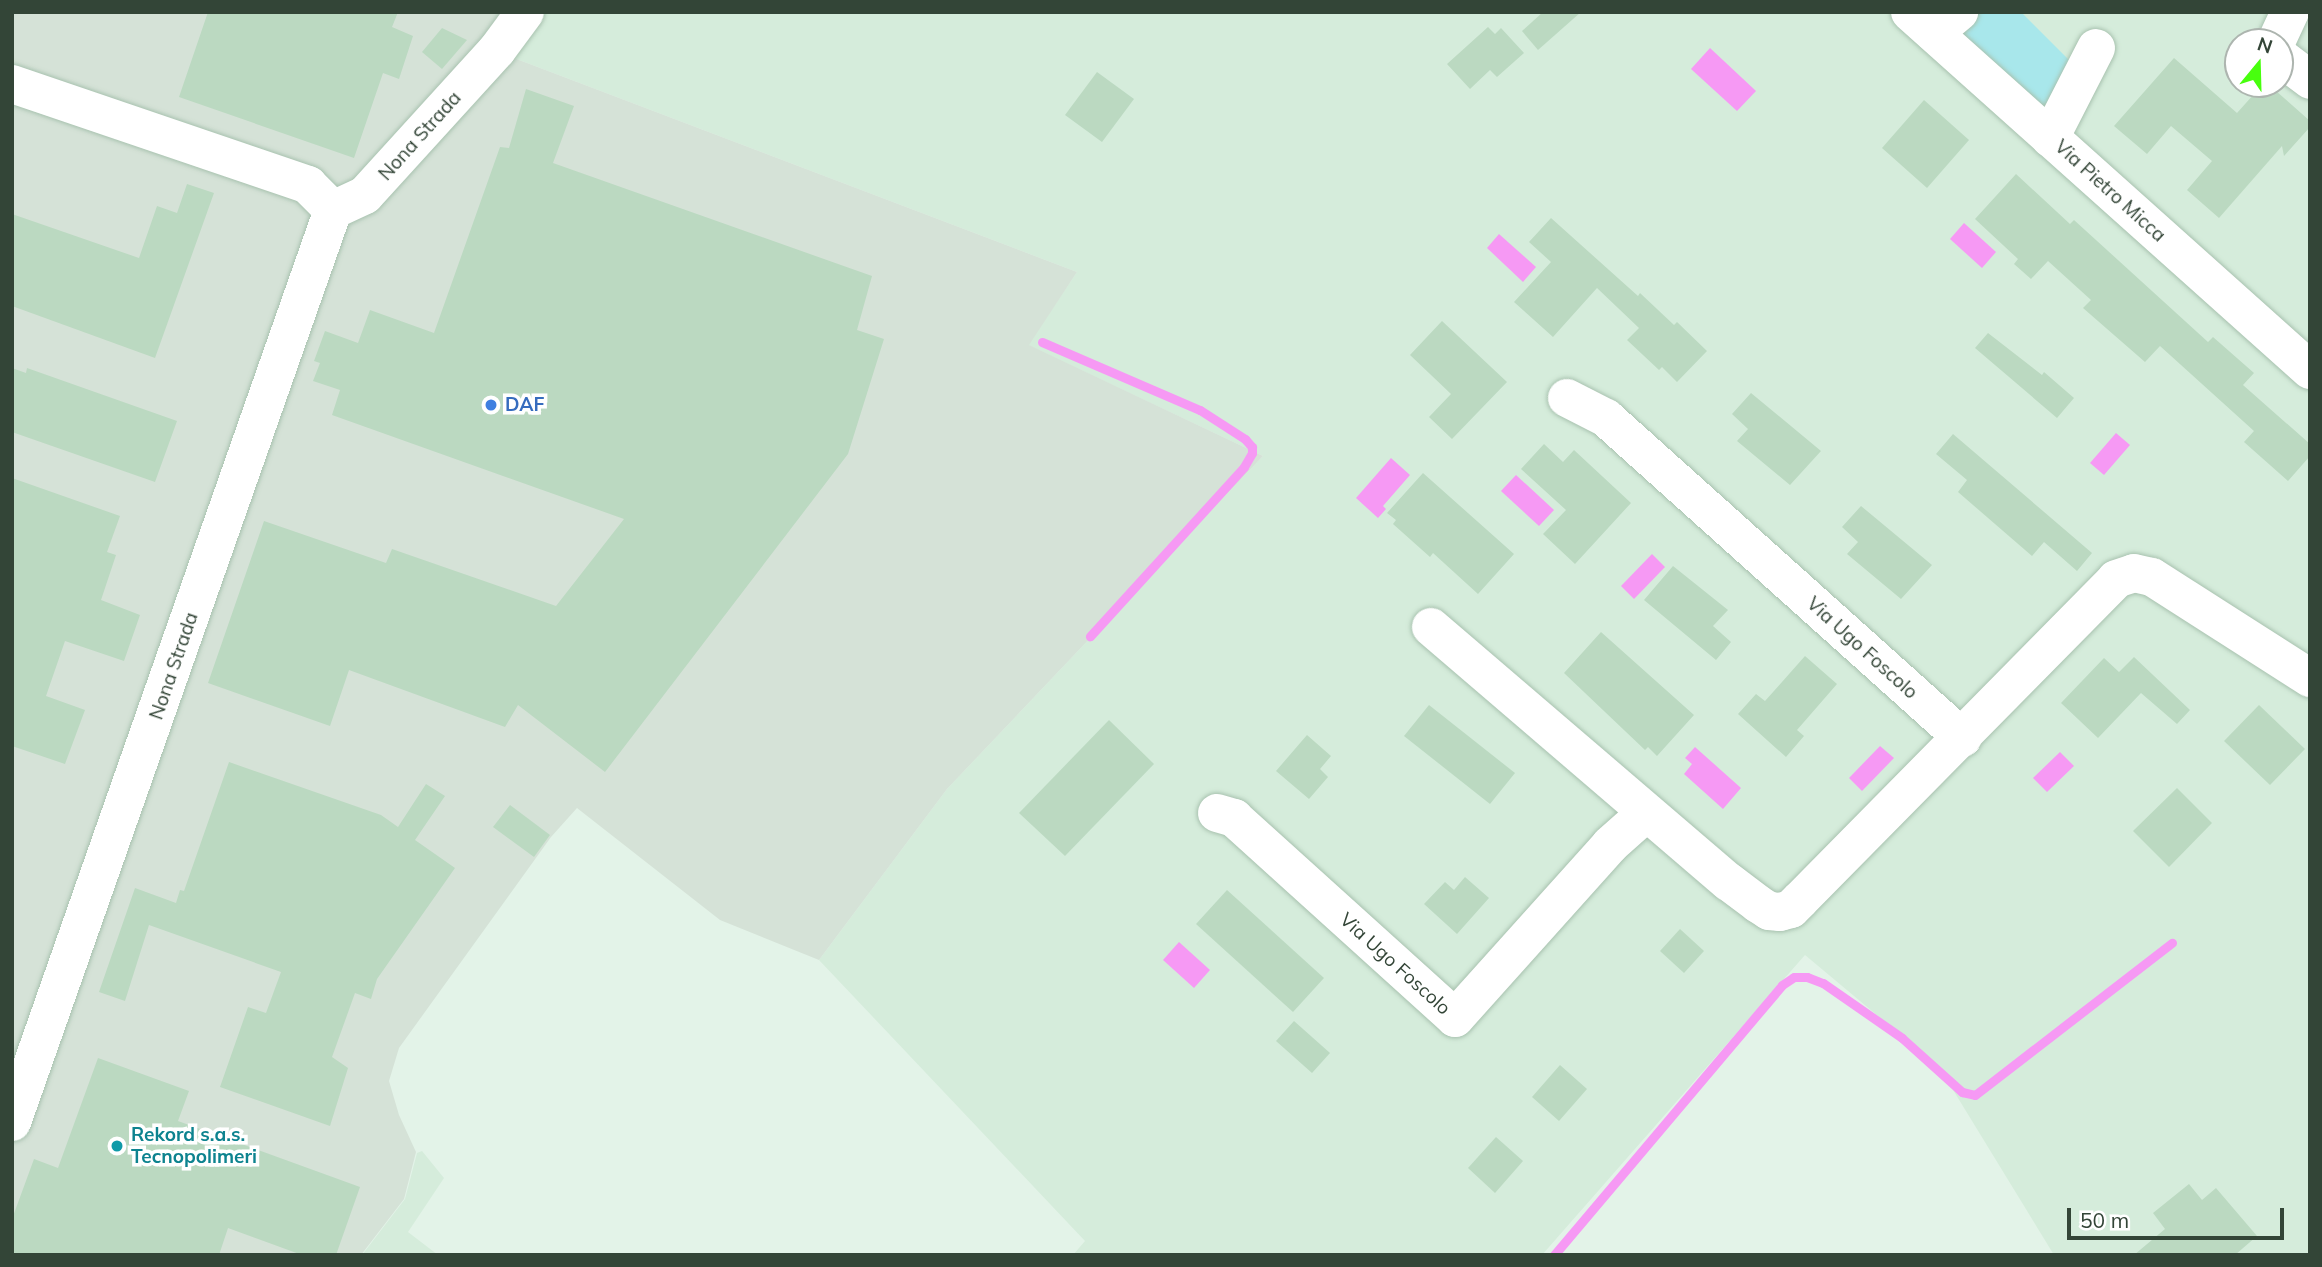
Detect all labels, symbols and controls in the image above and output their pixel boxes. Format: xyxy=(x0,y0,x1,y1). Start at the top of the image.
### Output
north arrow xyxy=(2224,28,2294,98)
text: N xyxy=(2254,31,2276,59)
street label: Nona Strada xyxy=(374,87,466,185)
street label: Via Pietro Micca xyxy=(2050,135,2170,247)
place label: DAF xyxy=(505,394,544,416)
marker: DAF xyxy=(483,397,499,413)
street label: Via Ugo Foscolo xyxy=(1802,592,1922,704)
street label: Nona Strada xyxy=(145,609,203,723)
street label: Via Ugo Foscolo xyxy=(1335,908,1455,1020)
place label: Rekord s.a.s. Tecnopolimeri xyxy=(131,1124,257,1168)
marker: Rekord s.a.s. Tecnopolimeri xyxy=(109,1138,125,1154)
scale bar xyxy=(2070,1194,2287,1238)
text: 50 m xyxy=(2080,1207,2129,1233)

